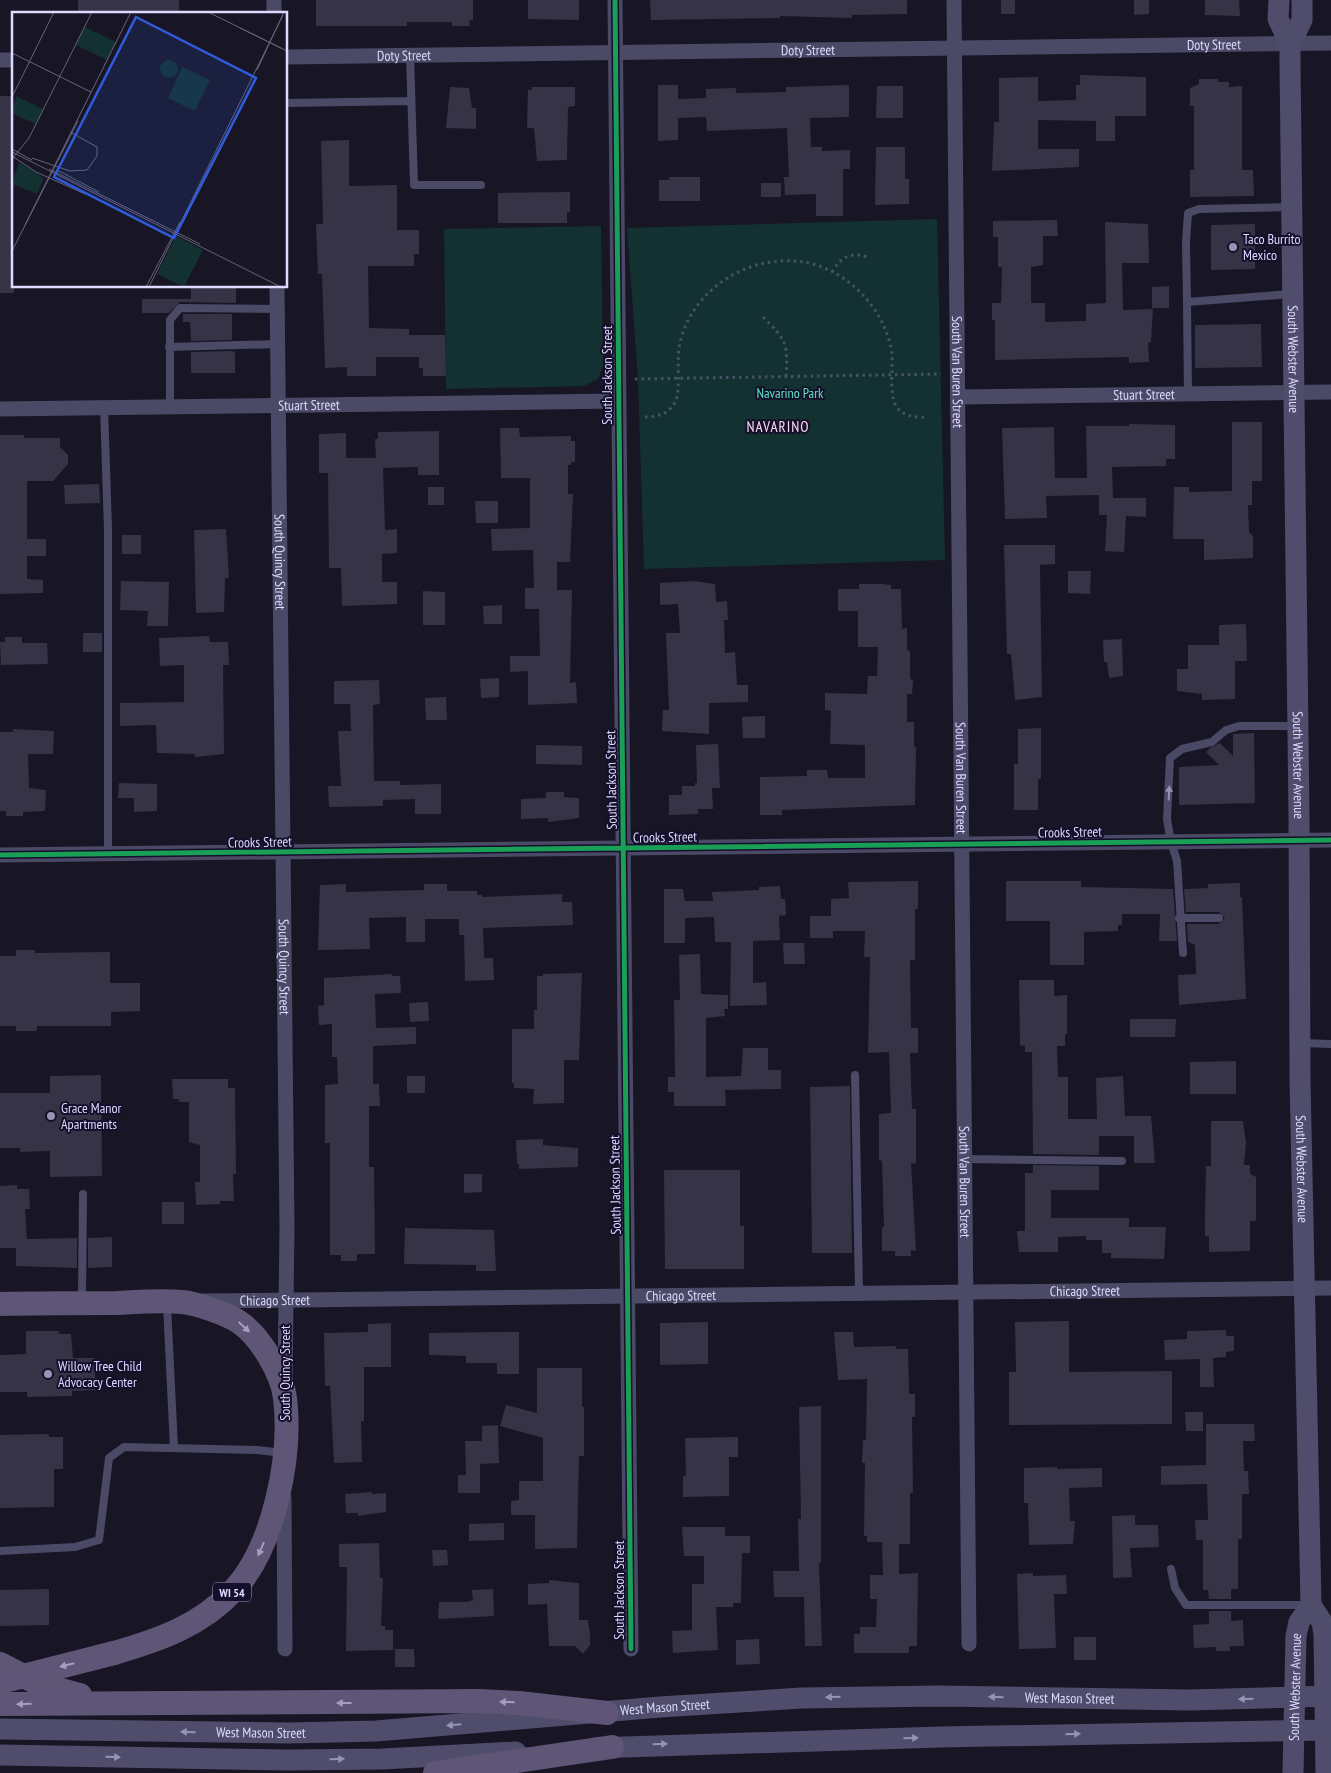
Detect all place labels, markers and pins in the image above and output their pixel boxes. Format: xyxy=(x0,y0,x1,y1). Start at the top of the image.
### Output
place label: Taco Burrito Mexico xyxy=(1243,230,1301,264)
marker: Taco Burrito Mexico xyxy=(1227,241,1239,253)
place label: Grace Manor Apartments xyxy=(61,1099,122,1133)
marker: Grace Manor Apartments xyxy=(45,1110,57,1122)
place label: Willow Tree Child Advocacy Center xyxy=(58,1357,142,1391)
marker: Willow Tree Child Advocacy Center xyxy=(42,1368,54,1380)

